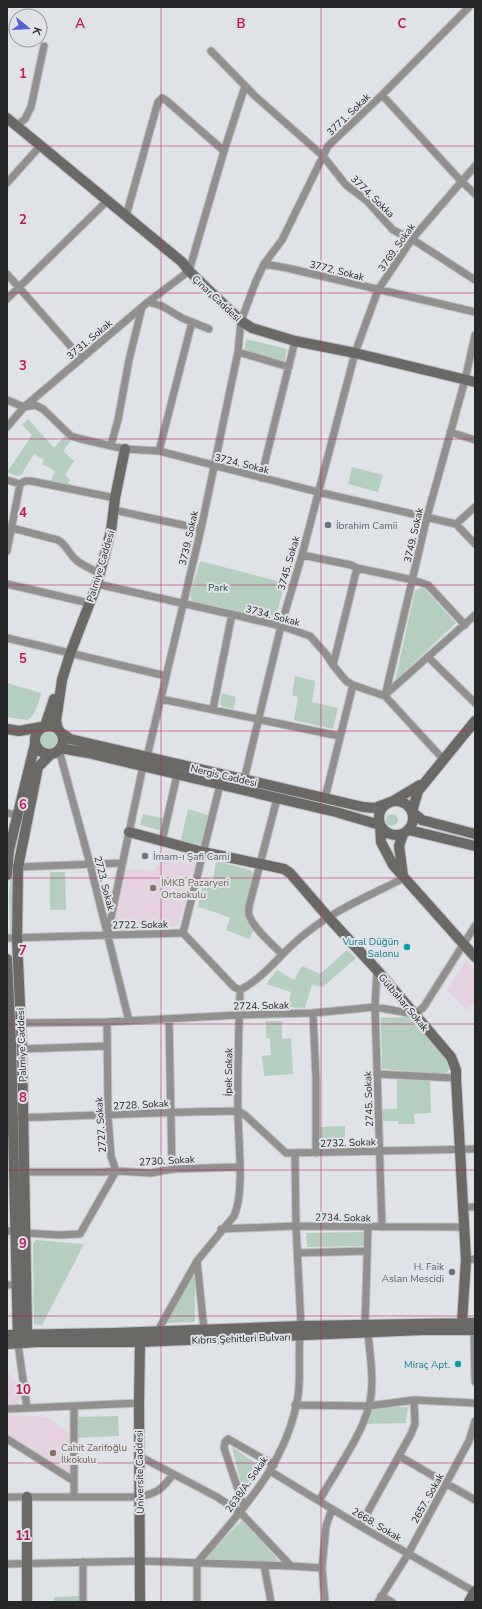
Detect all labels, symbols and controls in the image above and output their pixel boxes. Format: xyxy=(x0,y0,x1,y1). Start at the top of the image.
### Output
north arrow xyxy=(8,8,48,48)
text: A xyxy=(75,15,85,33)
text: B xyxy=(237,15,246,33)
text: C xyxy=(398,15,407,33)
text: K xyxy=(29,25,45,37)
text: 1 xyxy=(19,65,27,83)
street label: 3771. Sokak xyxy=(324,90,374,139)
street label: 3774. Sokka xyxy=(347,172,397,221)
text: 2 xyxy=(19,211,27,229)
street label: 3769. Sokak xyxy=(375,220,419,274)
street label: 3772. Sokak xyxy=(308,257,366,285)
street label: Çınar Caddesi xyxy=(189,272,244,325)
street label: 3731. Sokak xyxy=(64,316,116,363)
text: 3 xyxy=(19,357,27,375)
street label: 3724. Sokak xyxy=(213,450,271,478)
text: 4 xyxy=(19,504,27,522)
street label: 3749. Sokak xyxy=(401,505,427,564)
street label: 3739. Sokak xyxy=(176,508,202,567)
place label: İbrahim Camii xyxy=(336,519,397,533)
marker: İbrahim Camii xyxy=(323,520,333,530)
street label: Palmiye Caddesi xyxy=(83,529,118,604)
street label: 3745. Sokak xyxy=(275,534,304,592)
park label: Park xyxy=(208,581,229,595)
street label: 3734. Sokak xyxy=(244,602,302,630)
text: 5 xyxy=(19,650,27,668)
street label: Nergis Caddesi xyxy=(189,762,258,790)
text: 6 xyxy=(19,796,27,814)
place label: İmam-ı Şafi Cami xyxy=(153,850,229,864)
marker: İmam-ı Şafi Cami xyxy=(140,851,150,861)
street label: 2723. Sokak xyxy=(90,854,118,913)
place label: İMKB Pazaryeri Ortaokulu xyxy=(161,876,229,902)
marker: İMKB Pazaryeri Ortaokulu xyxy=(148,883,158,893)
street label: 2722. Sokak xyxy=(112,917,169,932)
place label: Vural Düğün Salonu xyxy=(341,935,399,961)
text: 7 xyxy=(19,942,27,960)
marker: Vural Düğün Salonu xyxy=(402,942,412,952)
street label: Gülbahar Sokak xyxy=(375,971,432,1035)
street label: 2724. Sokak xyxy=(233,998,290,1013)
street label: Palmiye Caddesi xyxy=(14,1008,30,1082)
street label: İpek Sokak xyxy=(222,1047,236,1096)
street label: 2745. Sokak xyxy=(361,1070,377,1127)
text: 8 xyxy=(19,1089,27,1107)
street label: 2727. Sokak xyxy=(92,1096,110,1153)
street label: 2728. Sokak xyxy=(113,1096,170,1113)
street label: 2732. Sokak xyxy=(320,1135,377,1151)
street label: 2730. Sokak xyxy=(139,1152,196,1169)
street label: 2734. Sokak xyxy=(315,1211,372,1226)
text: 9 xyxy=(19,1235,27,1253)
place label: H. Faik Aslan Mescidi xyxy=(382,1260,445,1286)
marker: H. Faik Aslan Mescidi xyxy=(447,1267,457,1277)
street label: Kıbrıs Şehitleri Bulvarı xyxy=(191,1330,291,1348)
place label: Miraç Apt. xyxy=(404,1358,450,1372)
marker: Miraç Apt. xyxy=(453,1359,463,1369)
text: 10 xyxy=(15,1381,31,1399)
street label: Üniversite Caddesi xyxy=(132,1430,148,1514)
place label: Cahit Zarifoğlu İlkokulu xyxy=(61,1441,127,1467)
marker: Cahit Zarifoğlu İlkokulu xyxy=(48,1448,58,1458)
street label: 2638/A. Sokak xyxy=(222,1453,272,1516)
street label: 2657. Sokak xyxy=(408,1470,448,1526)
street label: 2668. Sokak xyxy=(349,1504,405,1546)
text: 11 xyxy=(15,1527,31,1545)

